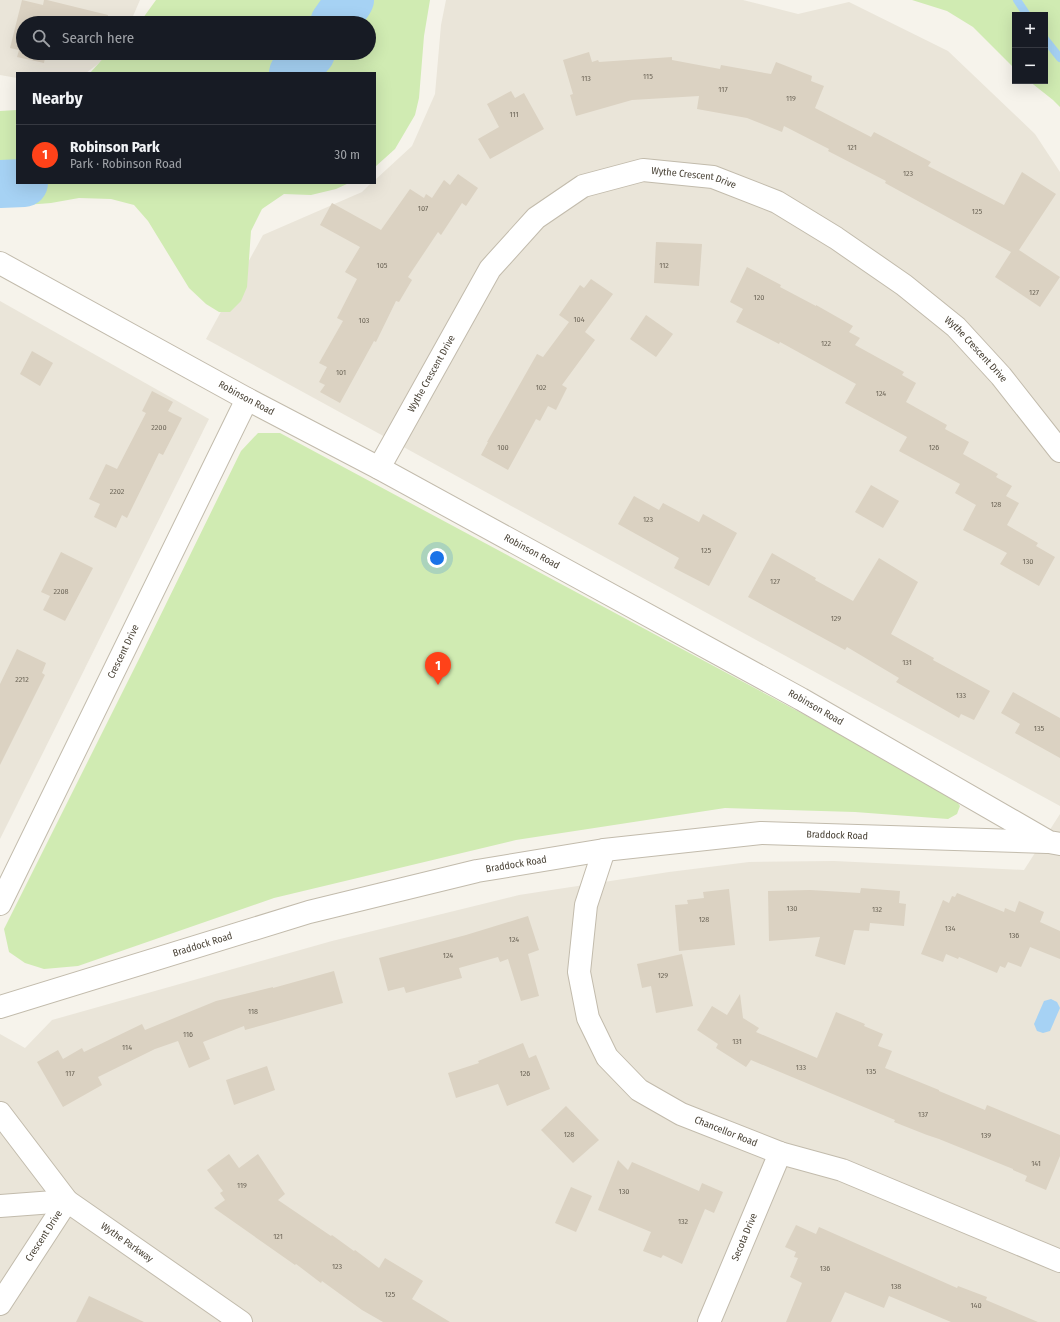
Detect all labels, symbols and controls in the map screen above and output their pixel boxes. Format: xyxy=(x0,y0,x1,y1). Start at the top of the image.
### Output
map controls xyxy=(1012,12,1048,84)
button: + xyxy=(1012,12,1048,48)
search box xyxy=(16,16,376,60)
icon: search xyxy=(30,27,52,49)
text: Search here xyxy=(62,29,134,47)
button: − xyxy=(1012,48,1048,84)
house number: 115 xyxy=(643,72,653,81)
house number: 113 xyxy=(581,74,591,83)
house number: 117 xyxy=(718,85,728,94)
text: Nearby xyxy=(32,88,83,109)
house number: 119 xyxy=(786,94,796,103)
house number: 111 xyxy=(509,110,519,119)
text: Robinson Park xyxy=(70,138,160,156)
house number: 121 xyxy=(847,143,857,152)
text: 1 xyxy=(42,147,48,162)
text: 30 m xyxy=(334,147,360,162)
text: Park · Robinson Road xyxy=(70,156,182,171)
street label: Wythe Crescent Drive xyxy=(651,165,738,191)
house number: 123 xyxy=(903,169,914,178)
house number: 107 xyxy=(418,204,429,213)
house number: 125 xyxy=(972,207,982,216)
house number: 105 xyxy=(377,261,388,270)
house number: 112 xyxy=(659,261,669,270)
house number: 127 xyxy=(1029,288,1040,297)
house number: 120 xyxy=(754,293,764,302)
street label: Wythe Crescent Drive xyxy=(942,314,1010,385)
house number: 104 xyxy=(573,315,585,324)
house number: 103 xyxy=(359,316,370,325)
street label: Wythe Crescent Drive xyxy=(405,333,458,414)
house number: 122 xyxy=(821,339,832,348)
house number: 101 xyxy=(336,368,346,377)
street label: Robinson Road xyxy=(216,378,276,418)
house number: 102 xyxy=(536,383,547,392)
house number: 124 xyxy=(876,389,886,398)
house number: 2200 xyxy=(151,423,167,432)
house number: 100 xyxy=(497,443,509,452)
house number: 126 xyxy=(929,443,939,452)
house number: 2202 xyxy=(110,487,125,496)
house number: 128 xyxy=(991,500,1001,509)
house number: 123 xyxy=(643,515,654,524)
street label: Robinson Road xyxy=(502,532,562,572)
house number: 125 xyxy=(701,546,711,555)
your location xyxy=(427,548,447,568)
house number: 130 xyxy=(1023,557,1033,566)
house number: 127 xyxy=(770,577,781,586)
house number: 2208 xyxy=(53,587,69,596)
house number: 129 xyxy=(831,614,841,623)
street label: Crescent Drive xyxy=(105,623,142,681)
pin: 1 xyxy=(425,652,451,685)
house number: 131 xyxy=(902,658,912,667)
house number: 2212 xyxy=(15,675,29,684)
street label: Robinson Road xyxy=(786,687,845,728)
house number: 133 xyxy=(956,691,967,700)
house number: 135 xyxy=(1034,724,1045,733)
street label: Braddock Road xyxy=(806,828,868,842)
street label: Braddock Road xyxy=(485,854,548,875)
house number: 130 xyxy=(787,904,797,913)
house number: 132 xyxy=(872,905,883,914)
house number: 128 xyxy=(699,915,709,924)
house number: 134 xyxy=(945,924,955,933)
street label: Braddock Road xyxy=(171,930,234,959)
house number: 136 xyxy=(1009,931,1019,940)
house number: 124 xyxy=(509,935,519,944)
house number: 124 xyxy=(443,951,453,960)
house number: 129 xyxy=(658,971,668,980)
house number: 118 xyxy=(248,1007,258,1016)
house number: 116 xyxy=(183,1030,193,1039)
house number: 131 xyxy=(732,1037,742,1046)
house number: 114 xyxy=(122,1043,132,1052)
house number: 133 xyxy=(796,1063,807,1072)
house number: 135 xyxy=(866,1067,877,1076)
house number: 117 xyxy=(65,1069,75,1078)
house number: 126 xyxy=(520,1069,530,1078)
house number: 137 xyxy=(918,1110,929,1119)
street label: Chancellor Road xyxy=(693,1114,759,1149)
house number: 128 xyxy=(564,1130,574,1139)
house number: 139 xyxy=(981,1131,991,1140)
house number: 141 xyxy=(1031,1159,1041,1168)
house number: 119 xyxy=(237,1181,247,1190)
house number: 130 xyxy=(619,1187,629,1196)
street label: Crescent Drive xyxy=(23,1208,65,1264)
street label: Secota Drive xyxy=(729,1211,760,1263)
house number: 132 xyxy=(678,1217,689,1226)
street label: Wythe Parkway xyxy=(98,1220,156,1265)
house number: 121 xyxy=(273,1232,283,1241)
house number: 123 xyxy=(332,1262,343,1271)
house number: 136 xyxy=(820,1264,830,1273)
house number: 138 xyxy=(891,1282,901,1291)
house number: 125 xyxy=(385,1290,395,1299)
house number: 140 xyxy=(970,1301,982,1310)

